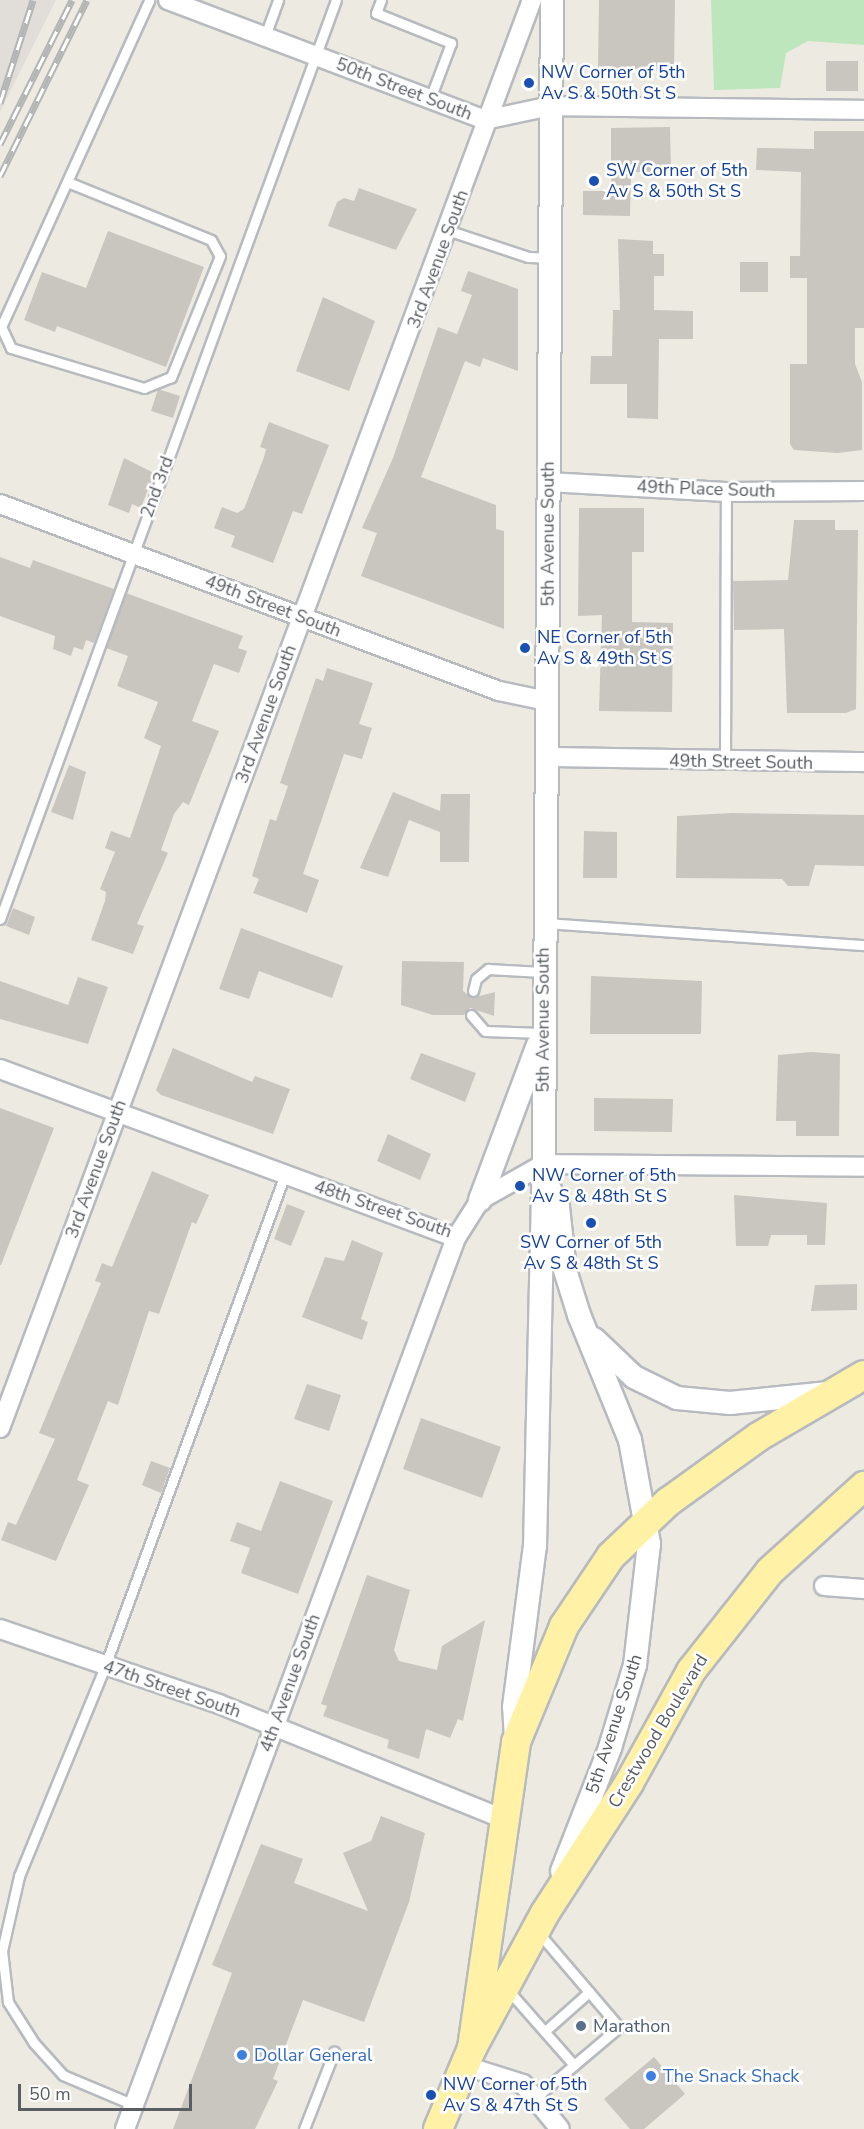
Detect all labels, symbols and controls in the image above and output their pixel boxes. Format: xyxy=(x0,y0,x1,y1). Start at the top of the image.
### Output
street label: 50th Street South xyxy=(333,53,475,125)
place label: NW Corner of 5th Av S & 50th St S xyxy=(541,62,685,104)
marker: NW Corner of 5th Av S & 50th St S xyxy=(522,76,536,90)
place label: SW Corner of 5th Av S & 50th St S xyxy=(606,160,748,202)
marker: SW Corner of 5th Av S & 50th St S xyxy=(587,174,601,188)
street label: 3rd Avenue South xyxy=(403,187,473,331)
street label: 2nd 3rd xyxy=(136,453,178,521)
street label: 5th Avenue South xyxy=(537,461,559,607)
street label: 49th Place South xyxy=(636,476,776,502)
street label: 49th Street South xyxy=(202,570,344,642)
place label: NE Corner of 5th Av S & 49th St S xyxy=(537,627,672,670)
marker: NE Corner of 5th Av S & 49th St S xyxy=(518,641,532,655)
street label: 3rd Avenue South xyxy=(231,642,301,786)
street label: 49th Street South xyxy=(669,750,813,774)
street label: 5th Avenue South xyxy=(532,947,554,1093)
street label: 3rd Avenue South xyxy=(61,1097,131,1241)
place label: NW Corner of 5th Av S & 48th St S xyxy=(532,1165,676,1208)
street label: 48th Street South xyxy=(311,1175,455,1243)
marker: NW Corner of 5th Av S & 48th St S xyxy=(513,1179,527,1193)
marker: SW Corner of 5th Av S & 48th St S xyxy=(584,1216,598,1230)
place label: SW Corner of 5th Av S & 48th St S xyxy=(520,1232,662,1274)
street label: 4th Avenue South xyxy=(255,1611,325,1755)
street label: Crestwood Boulevard xyxy=(604,1650,712,1812)
street label: 5th Avenue South xyxy=(581,1651,647,1797)
street label: 47th Street South xyxy=(100,1655,244,1723)
place label: Marathon xyxy=(593,2015,671,2037)
marker: Marathon xyxy=(574,2019,588,2033)
place label: Dollar General xyxy=(254,2044,372,2066)
marker: Dollar General xyxy=(235,2048,249,2062)
place label: The Snack Shack xyxy=(663,2065,799,2087)
marker: The Snack Shack xyxy=(644,2069,658,2083)
scale bar xyxy=(21,2072,195,2110)
place label: NW Corner of 5th Av S & 47th St S xyxy=(443,2074,587,2116)
text: 50 m xyxy=(29,2082,71,2106)
marker: NW Corner of 5th Av S & 47th St S xyxy=(424,2088,438,2102)

